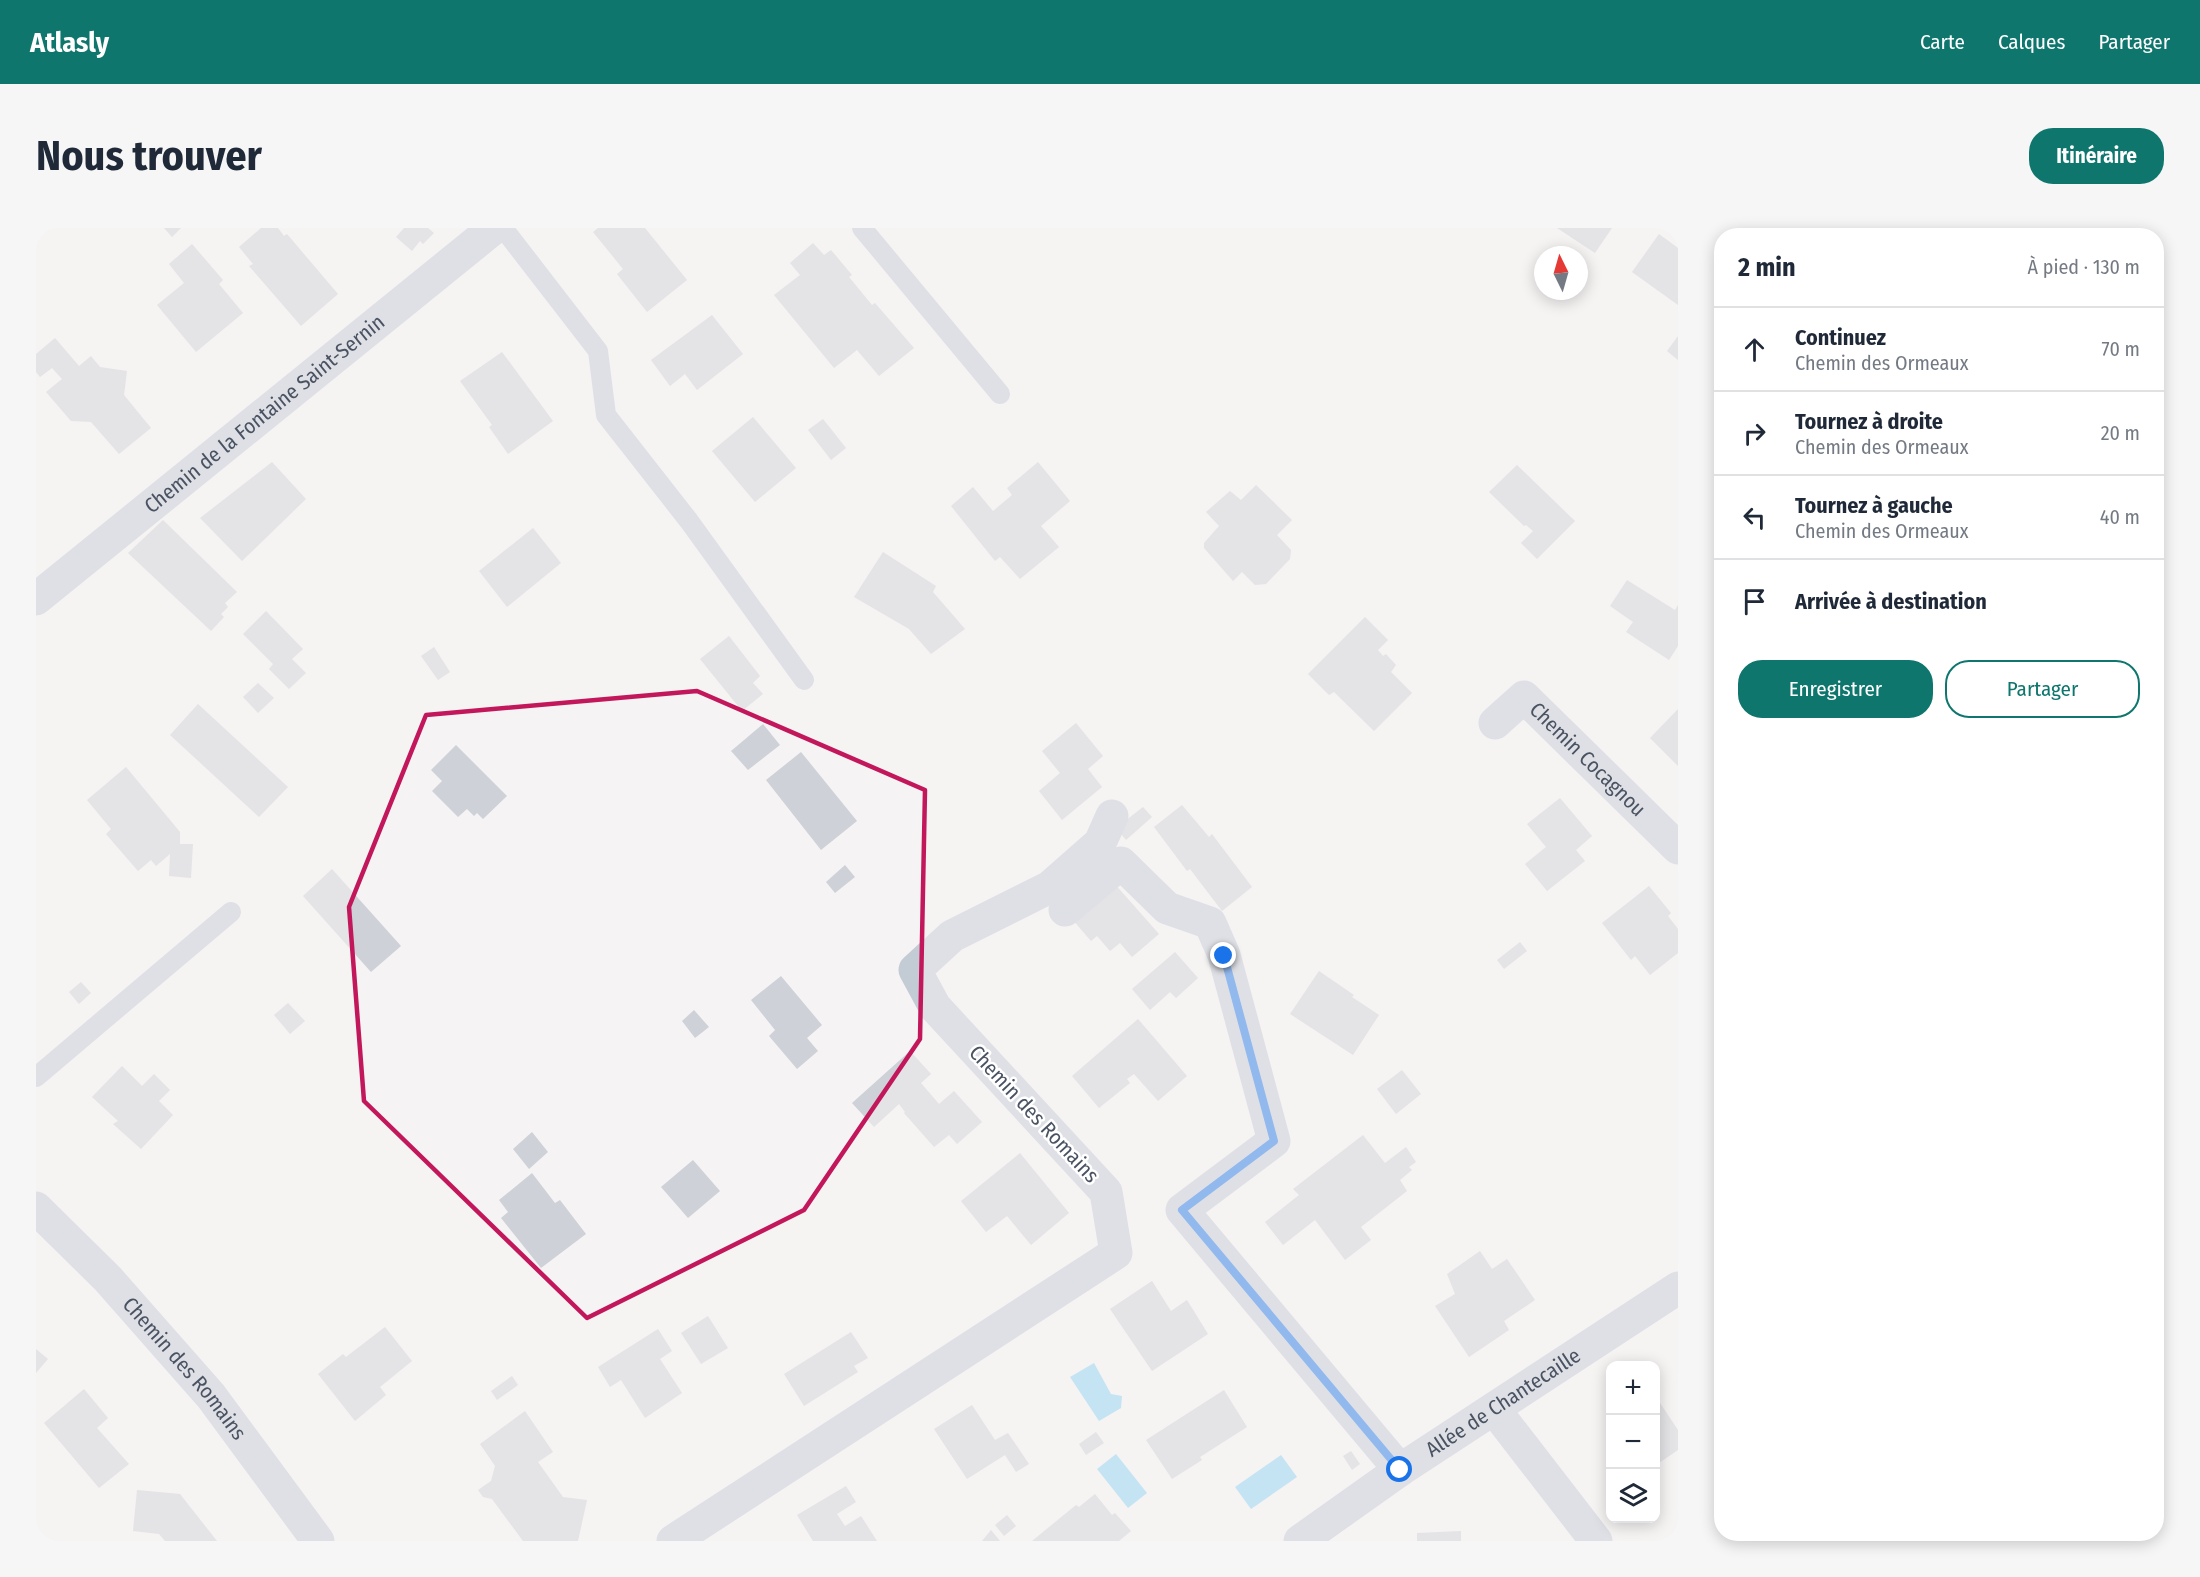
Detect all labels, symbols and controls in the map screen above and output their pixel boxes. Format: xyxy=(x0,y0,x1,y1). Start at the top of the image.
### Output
text: Atlasly xyxy=(30,26,109,59)
text: Carte xyxy=(1920,29,1965,55)
text: Calques xyxy=(1998,29,2065,55)
text: Partager xyxy=(2098,29,2170,55)
button: Itinéraire xyxy=(2029,128,2164,184)
text: Nous trouver xyxy=(36,131,262,181)
north arrow xyxy=(1534,246,1588,300)
text: 2 min xyxy=(1738,252,1796,283)
text: À pied · 130 m xyxy=(2028,255,2140,279)
street label: Chemin de la Fontaine Saint-Sernin xyxy=(139,309,390,519)
text: Continuez xyxy=(1795,324,1886,351)
icon: ahead xyxy=(1738,333,1771,366)
text: 70 m xyxy=(2102,337,2140,361)
text: Chemin des Ormeaux xyxy=(1795,351,1969,375)
text: Tournez à droite xyxy=(1795,408,1943,435)
icon: right xyxy=(1738,417,1771,450)
text: 20 m xyxy=(2101,421,2140,445)
text: Chemin des Ormeaux xyxy=(1795,435,1969,459)
text: Tournez à gauche xyxy=(1795,492,1953,519)
icon: left xyxy=(1738,501,1771,534)
text: 40 m xyxy=(2100,505,2140,529)
text: Chemin des Ormeaux xyxy=(1795,519,1969,543)
icon: arrive xyxy=(1738,585,1771,618)
text: Arrivée à destination xyxy=(1795,588,1987,615)
button: Enregistrer xyxy=(1738,660,1933,718)
button: Partager xyxy=(1945,660,2140,718)
street label: Chemin Cocagnou xyxy=(1524,697,1651,822)
route end xyxy=(1210,942,1236,968)
street label: Chemin des Romains xyxy=(964,1040,1105,1188)
street label: Chemin des Romains xyxy=(117,1292,252,1445)
street label: Allée de Chantecaille xyxy=(1421,1342,1586,1463)
map controls xyxy=(1606,1361,1660,1523)
button: + xyxy=(1606,1361,1660,1415)
button: − xyxy=(1606,1415,1660,1469)
route start xyxy=(1386,1456,1412,1482)
button: layers xyxy=(1606,1469,1660,1523)

